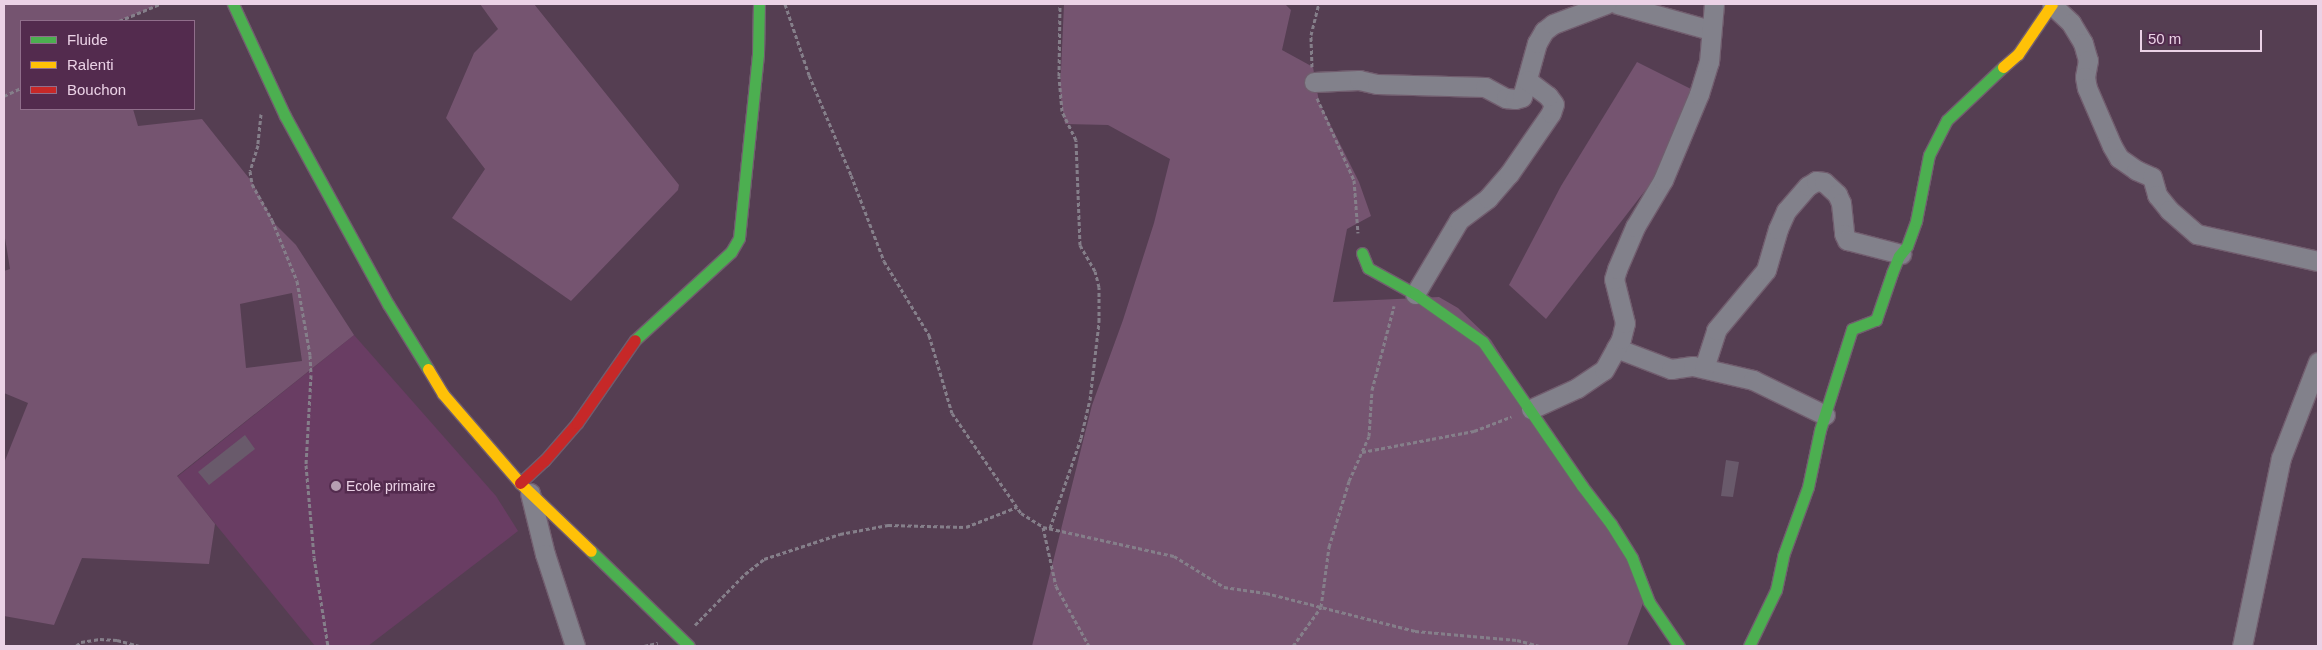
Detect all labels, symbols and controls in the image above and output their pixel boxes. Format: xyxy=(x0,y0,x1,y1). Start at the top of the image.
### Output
legend xyxy=(20,20,195,110)
scale bar xyxy=(2142,20,2264,52)
text: 50 m xyxy=(2148,30,2181,47)
text: Fluide xyxy=(67,31,108,48)
text: Ralenti xyxy=(67,56,114,73)
text: Bouchon xyxy=(67,81,126,98)
place label: Ecole primaire xyxy=(346,478,435,494)
marker: Ecole primaire xyxy=(330,480,342,492)

